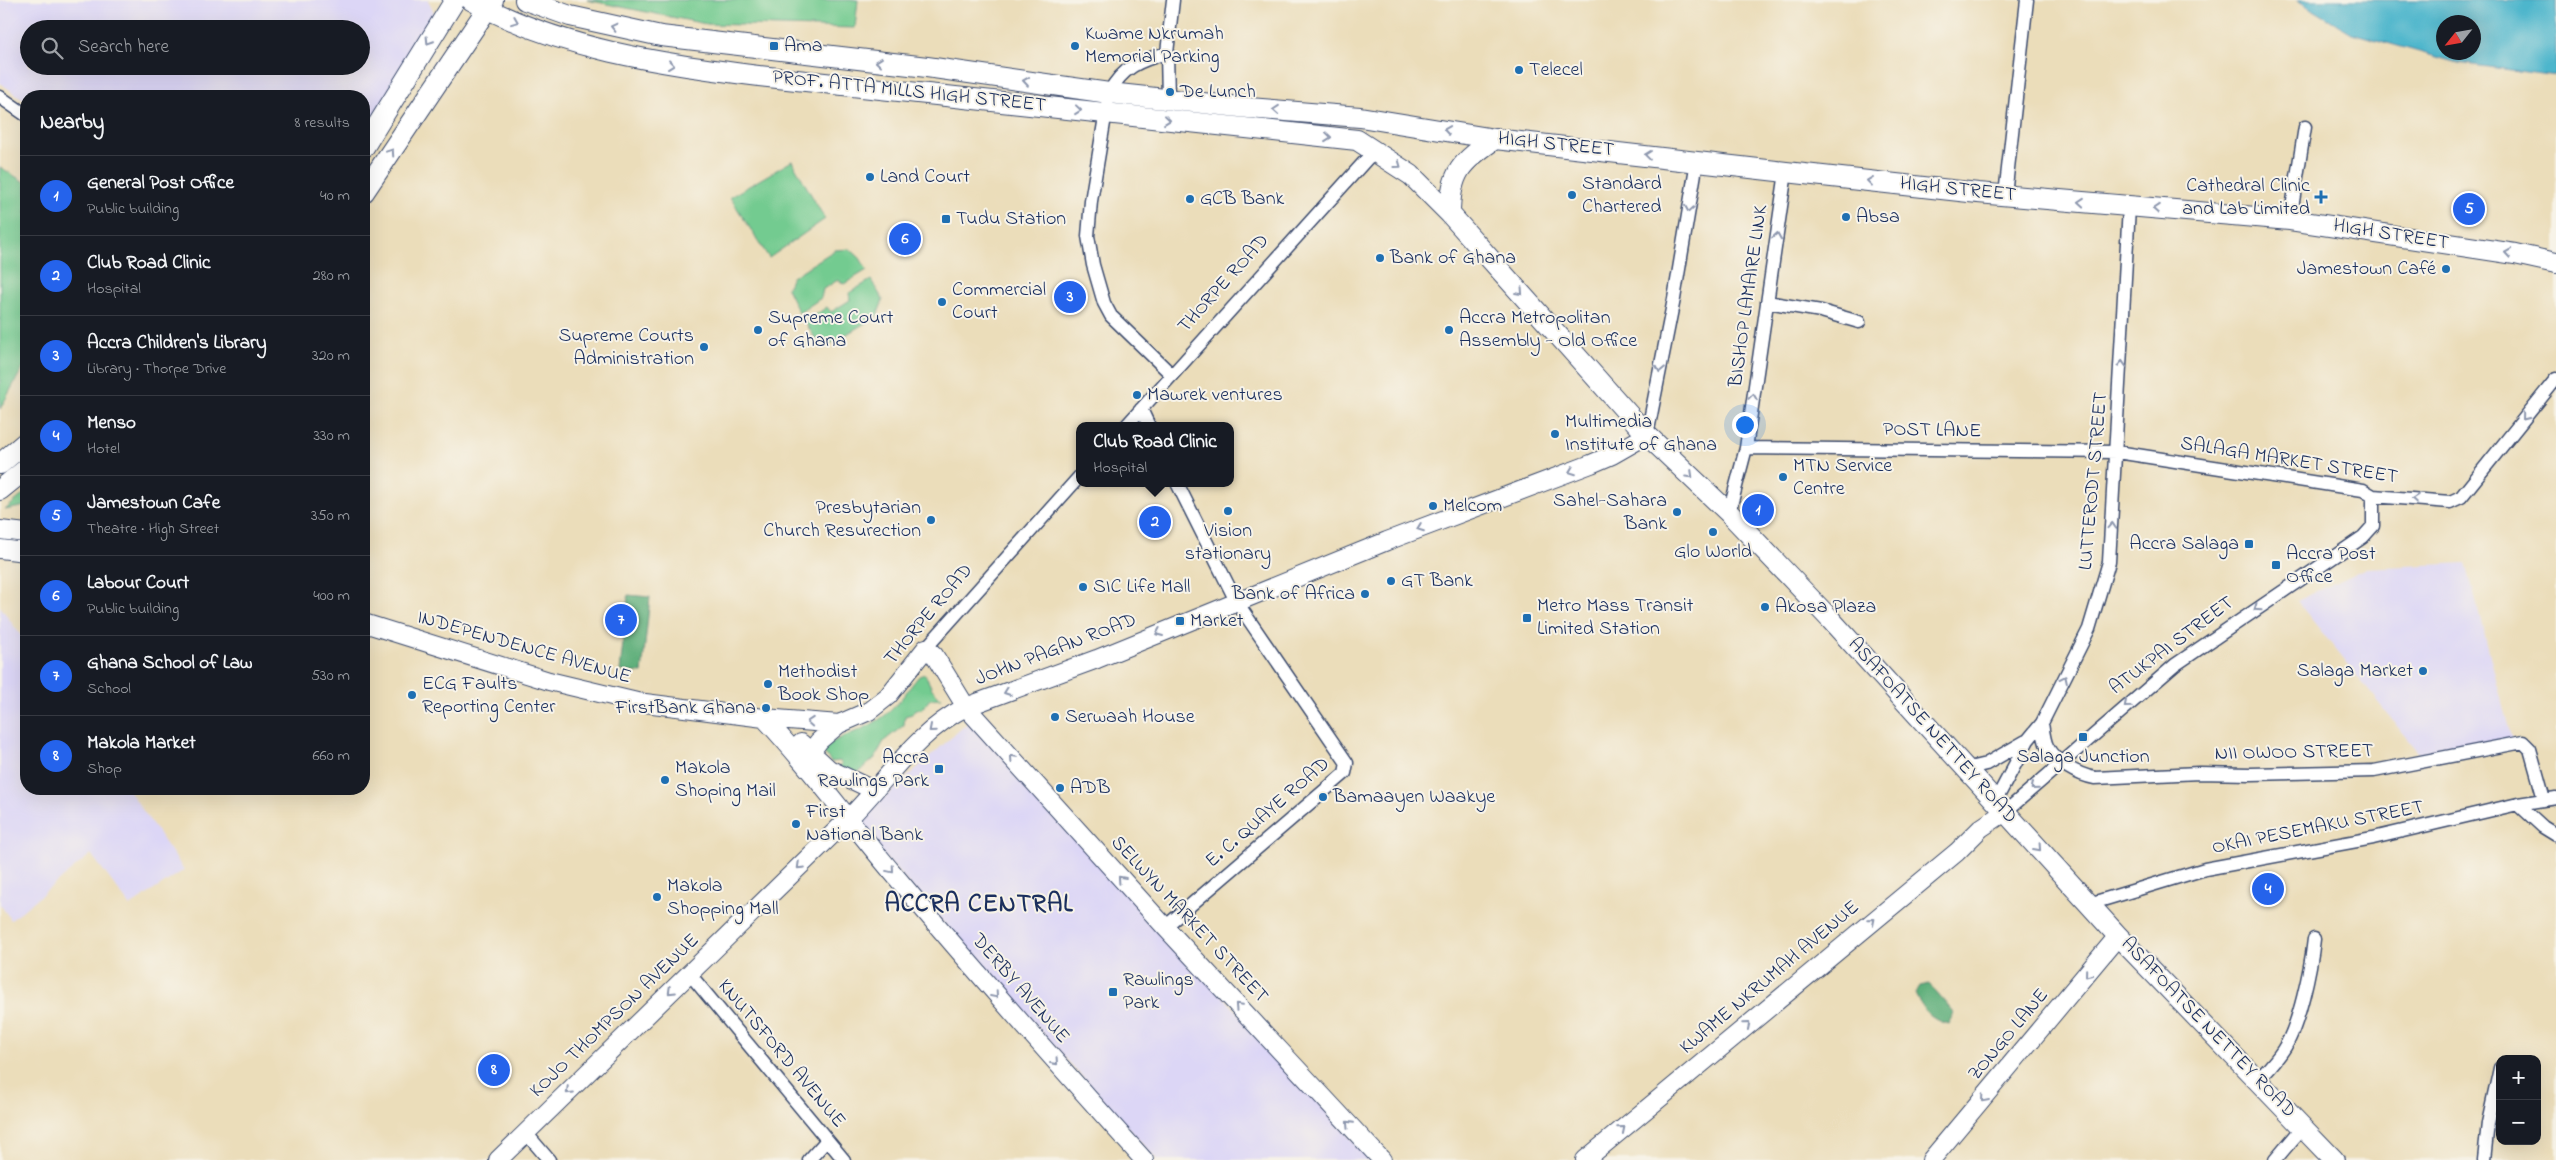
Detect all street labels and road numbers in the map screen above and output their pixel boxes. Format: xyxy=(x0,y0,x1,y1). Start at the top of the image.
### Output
street label: PROF. ATTA MILLS HIGH STREET xyxy=(771,63,1047,121)
street label: HIGH STREET xyxy=(1497,124,1615,166)
street label: HIGH STREET xyxy=(1899,169,2017,211)
street label: BISHOP LAMAIRE LINK xyxy=(1722,203,1776,390)
street label: HIGH STREET xyxy=(2331,212,2451,258)
street label: THORPE ROAD xyxy=(1171,228,1277,340)
street label: LUTTERODT STREET xyxy=(2072,391,2116,571)
street label: POST LANE xyxy=(1883,416,1981,446)
street label: SALAGA MARKET STREET xyxy=(2178,430,2400,492)
street label: THORPE ROAD xyxy=(878,558,980,672)
street label: ATUKPAI STREET xyxy=(2104,589,2240,703)
street label: INDEPENDENCE AVENUE xyxy=(414,604,634,692)
street label: JOHN PAGAN ROAD xyxy=(971,606,1141,694)
street label: ASAFOATSE NETTEY ROAD xyxy=(1840,631,2024,831)
street label: NII OWOO STREET xyxy=(2214,737,2374,769)
street label: E. C. QUAYE ROAD xyxy=(1199,751,1337,875)
street label: OKAI PESEMAKU STREET xyxy=(2210,793,2426,863)
street label: SELWYN MARKET STREET xyxy=(1103,830,1275,1010)
street label: KWAME NKRUMAH AVENUE xyxy=(1674,894,1866,1062)
street label: KOJO THOMPSON AVENUE xyxy=(524,927,706,1105)
street label: DERBY AVENUE xyxy=(963,927,1076,1050)
street label: ASAFOATSE NETTEY ROAD xyxy=(2114,931,2302,1125)
street label: KNUTSFORD AVENUE xyxy=(710,973,852,1135)
street label: ZONGO LANE xyxy=(1962,983,2056,1087)

